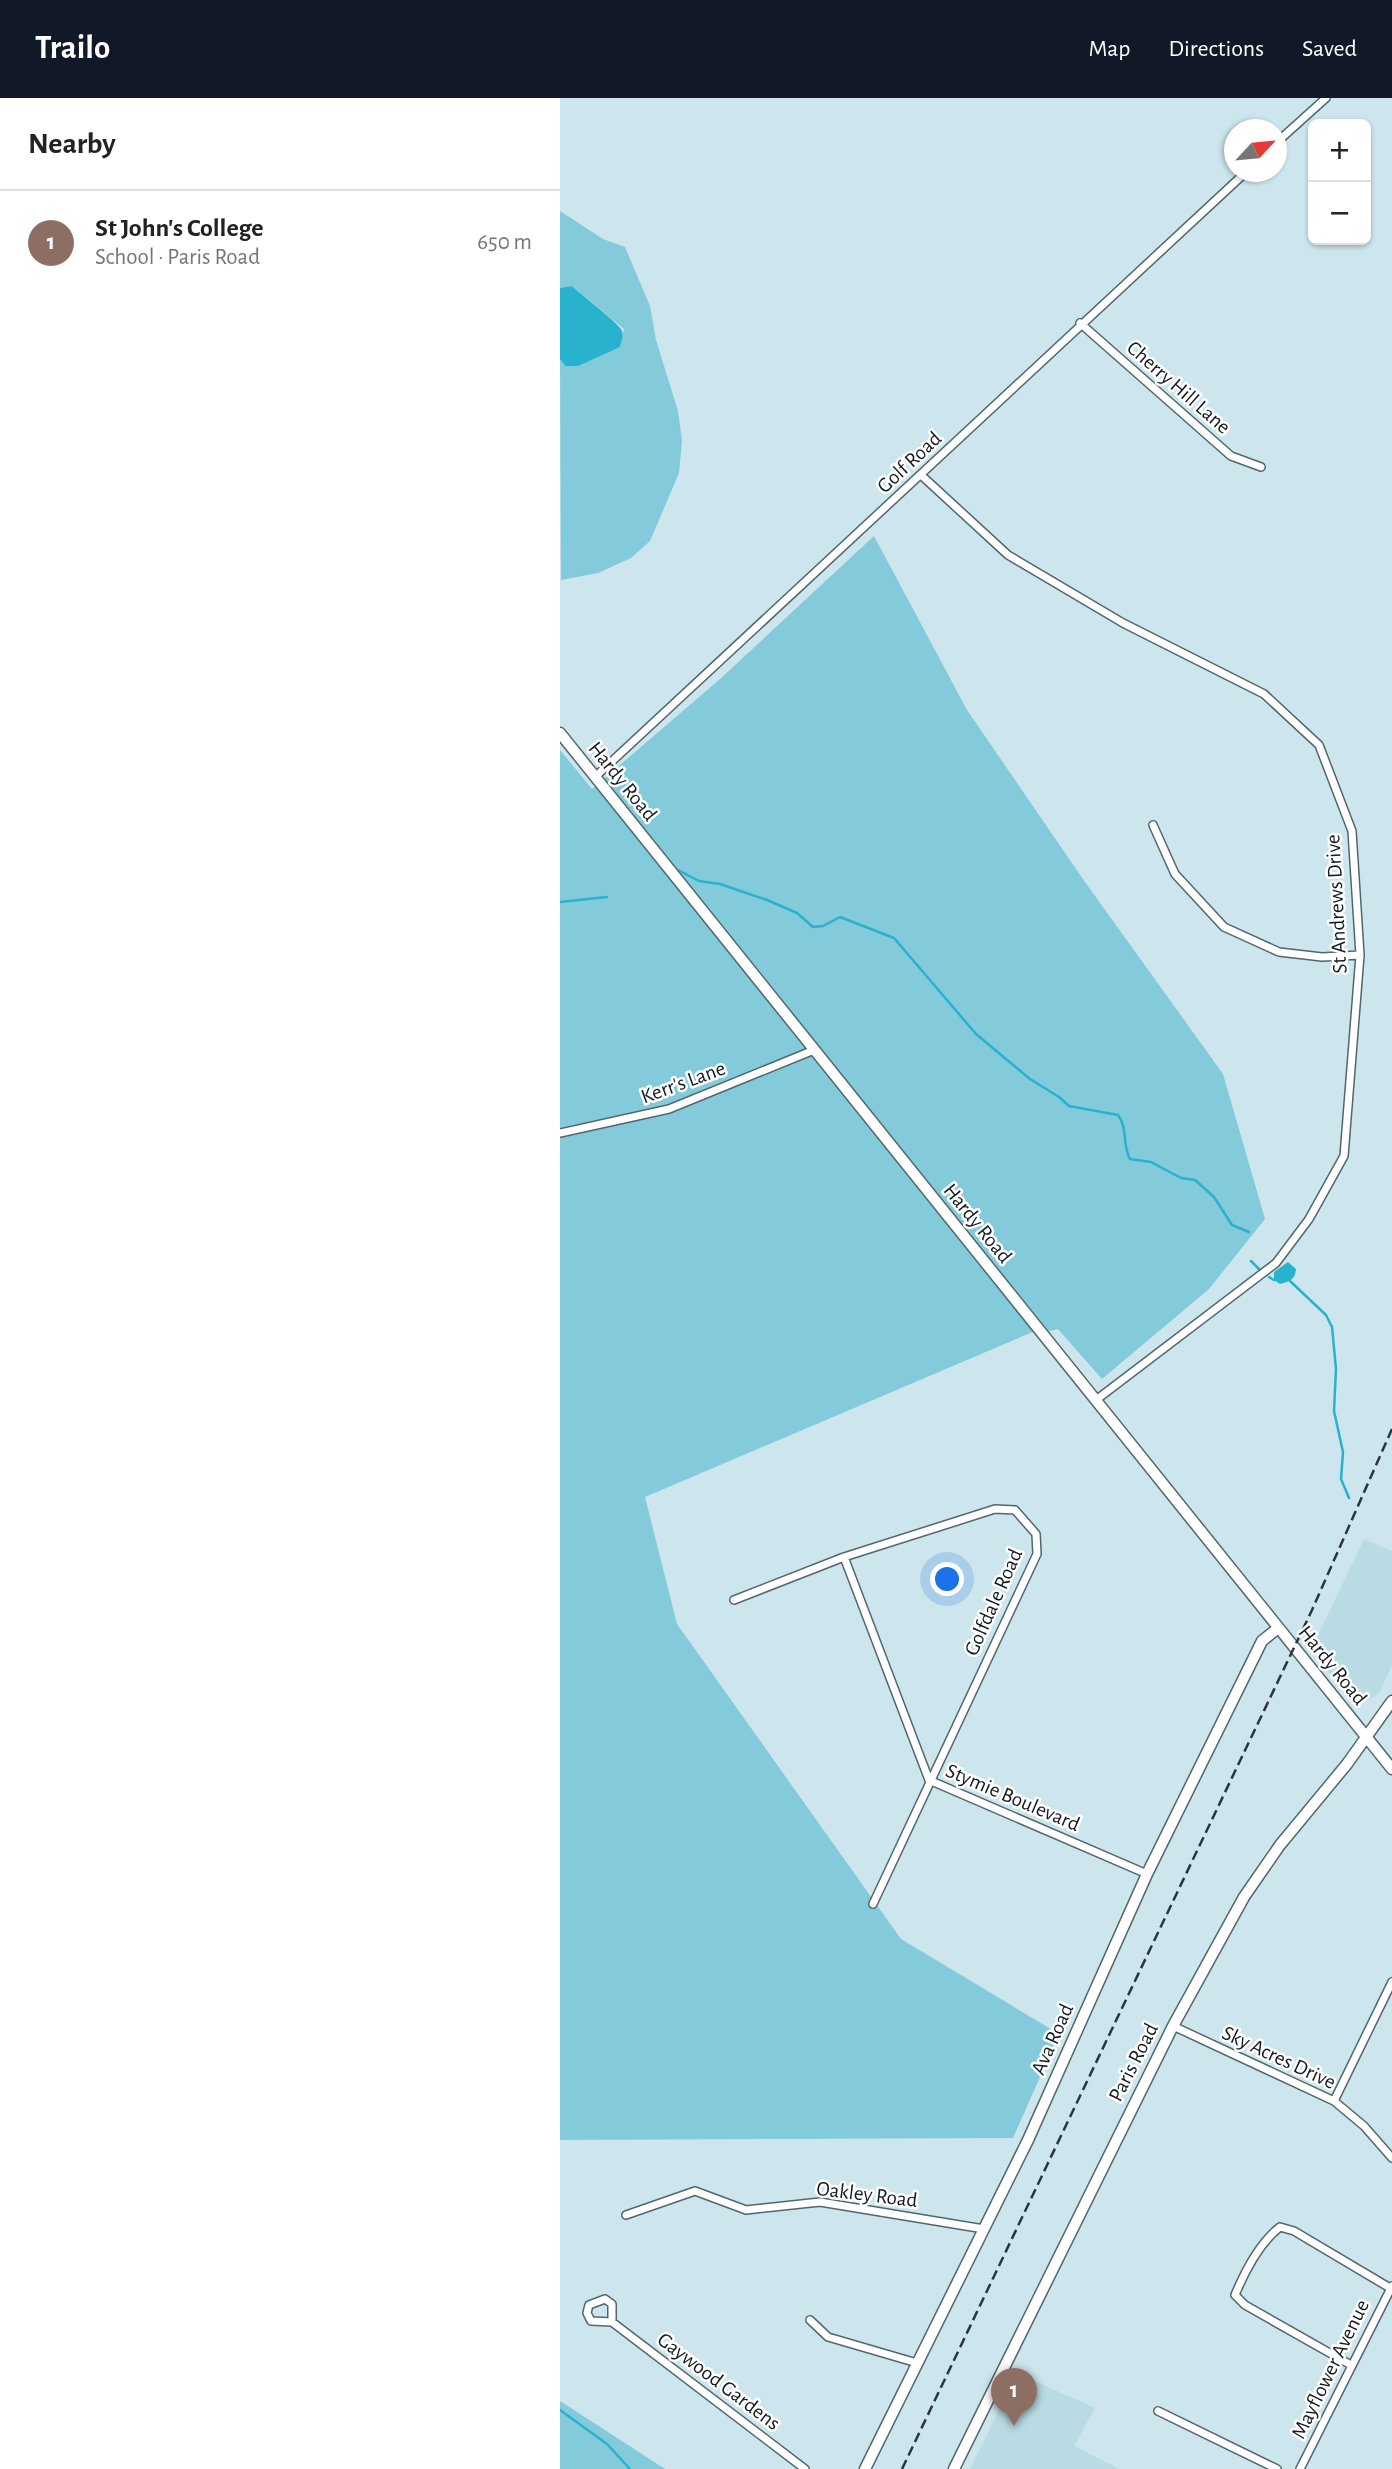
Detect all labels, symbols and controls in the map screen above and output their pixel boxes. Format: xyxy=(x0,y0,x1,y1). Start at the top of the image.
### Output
text: Trailo xyxy=(35,32,110,65)
text: Map xyxy=(1088,37,1130,61)
text: Directions xyxy=(1168,37,1264,61)
text: Saved xyxy=(1302,37,1357,61)
north arrow xyxy=(1224,119,1287,182)
map controls xyxy=(1308,119,1371,245)
button: + xyxy=(1308,119,1371,182)
text: Nearby xyxy=(28,129,116,159)
button: − xyxy=(1308,182,1371,245)
text: St John's College xyxy=(95,215,264,241)
text: 1 xyxy=(47,231,55,254)
text: 650 m xyxy=(477,231,532,254)
text: School · Paris Road xyxy=(95,246,260,269)
street label: Cherry Hill Lane xyxy=(1123,337,1235,438)
street label: Golf Road xyxy=(873,428,946,497)
street label: Hardy Road xyxy=(584,738,661,825)
street label: St Andrews Drive xyxy=(1322,834,1351,974)
street label: Kerr's Lane xyxy=(638,1058,728,1107)
street label: Hardy Road xyxy=(939,1180,1016,1267)
street label: Golfdale Road xyxy=(961,1546,1026,1659)
your location xyxy=(930,1562,964,1596)
street label: Hardy Road xyxy=(1294,1622,1371,1709)
street label: Stymie Boulevard xyxy=(943,1760,1083,1835)
street label: Ava Road xyxy=(1028,2000,1077,2078)
street label: Paris Road xyxy=(1105,2020,1162,2105)
street label: Sky Acres Drive xyxy=(1219,2022,1339,2093)
street label: Oakley Road xyxy=(815,2178,919,2211)
street label: Mayflower Avenue xyxy=(1288,2296,1373,2442)
street label: Gaywood Gardens xyxy=(654,2329,784,2434)
pin: 1 xyxy=(991,2368,1037,2426)

